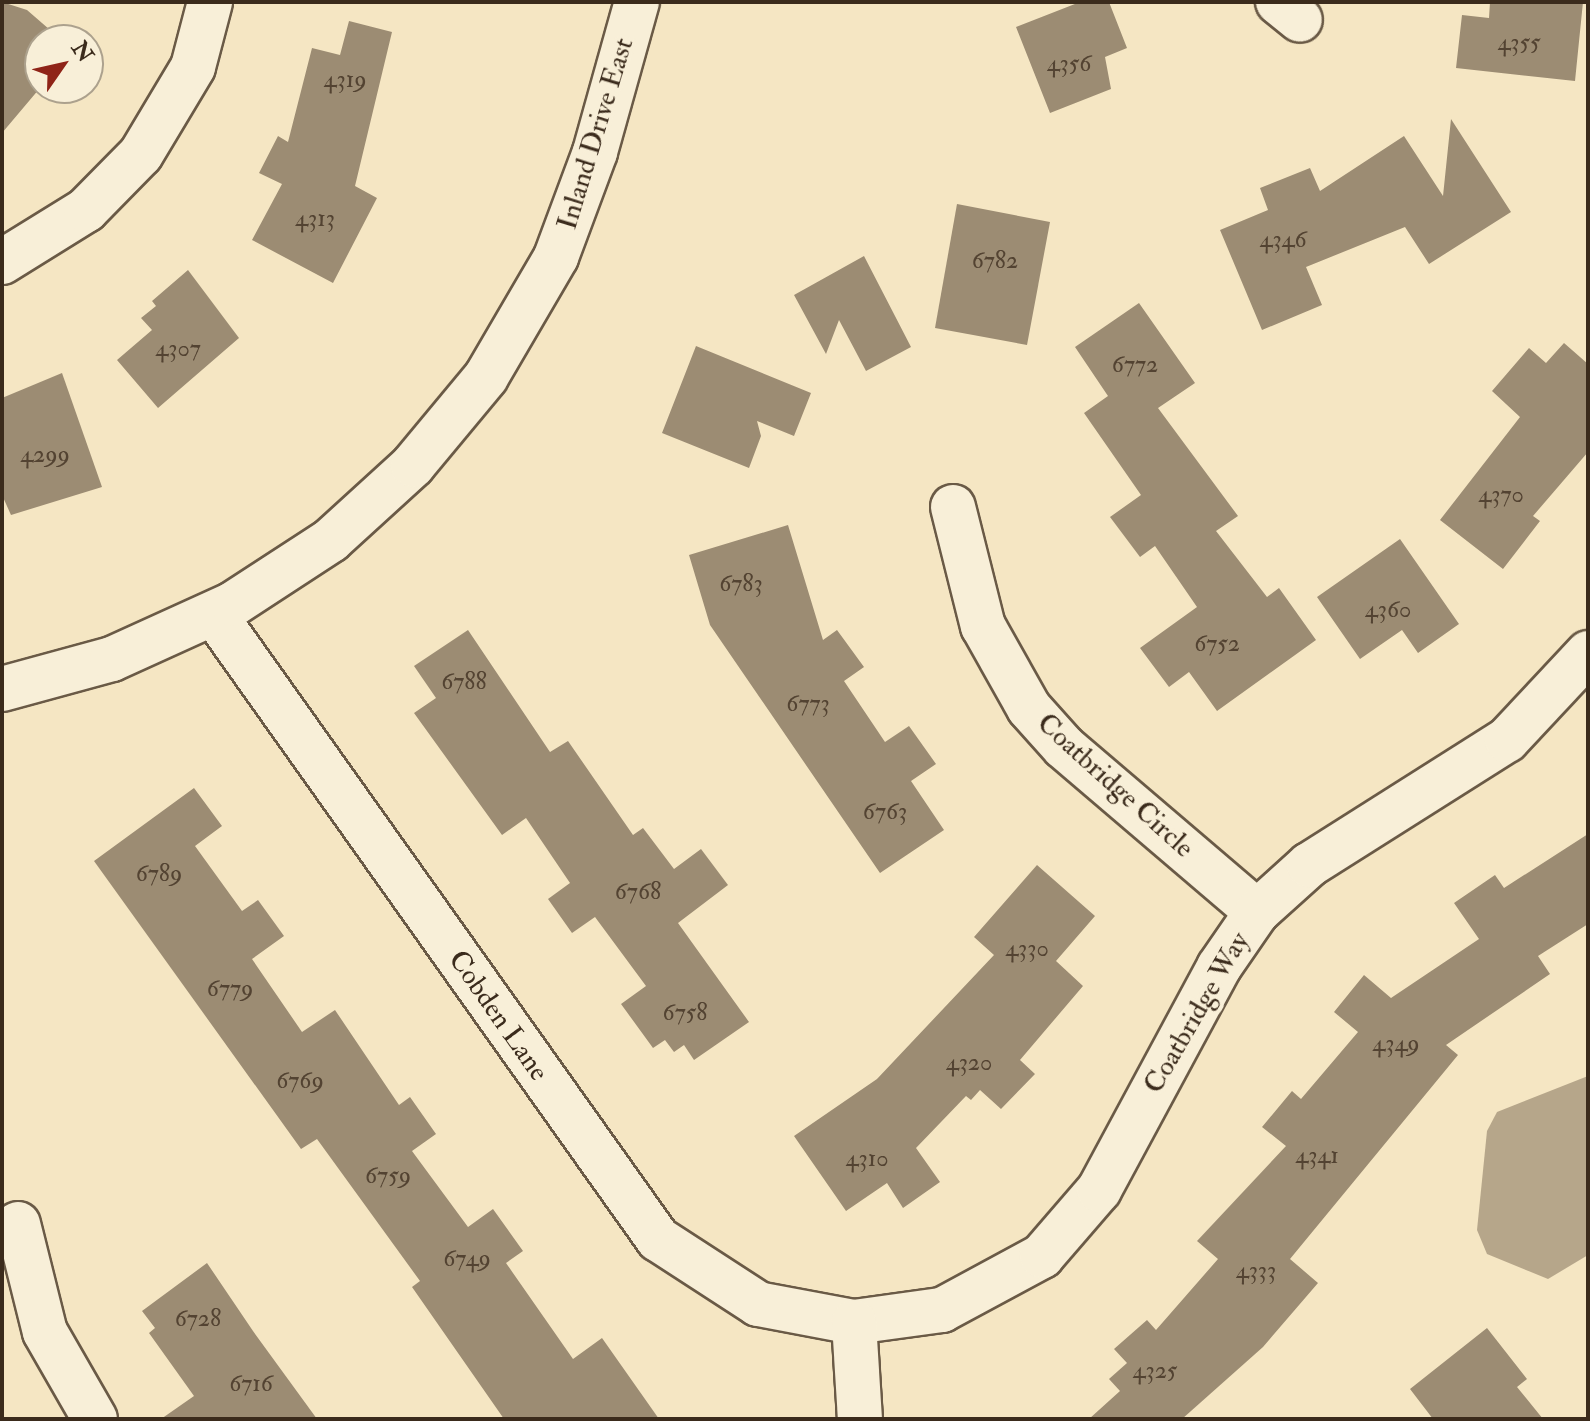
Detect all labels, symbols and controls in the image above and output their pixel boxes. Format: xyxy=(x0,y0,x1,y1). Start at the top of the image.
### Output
north arrow xyxy=(24,24,104,104)
house number: 4355 xyxy=(1497,29,1541,57)
street label: Inland Drive East xyxy=(551,34,641,234)
text: N xyxy=(65,36,99,68)
house number: 4356 xyxy=(1047,50,1091,78)
house number: 4319 xyxy=(324,66,366,94)
house number: 4313 xyxy=(295,205,335,233)
house number: 4346 xyxy=(1259,226,1307,254)
house number: 6782 xyxy=(972,247,1018,275)
house number: 4307 xyxy=(155,335,201,363)
house number: 6772 xyxy=(1112,351,1158,379)
house number: 4299 xyxy=(20,441,70,469)
house number: 4370 xyxy=(1478,481,1524,509)
house number: 6783 xyxy=(719,570,763,598)
house number: 4360 xyxy=(1365,596,1411,624)
house number: 6752 xyxy=(1194,630,1240,658)
house number: 6788 xyxy=(441,668,487,696)
house number: 6773 xyxy=(786,690,830,718)
street label: Coatbridge Circle xyxy=(1030,707,1200,865)
house number: 6763 xyxy=(863,798,907,826)
house number: 6789 xyxy=(136,860,182,888)
house number: 6768 xyxy=(615,878,661,906)
street label: Coatbridge Way xyxy=(1137,926,1257,1100)
house number: 4330 xyxy=(1005,935,1049,963)
street label: Cobden Lane xyxy=(441,944,555,1088)
house number: 6779 xyxy=(207,975,253,1003)
house number: 6758 xyxy=(663,999,707,1027)
house number: 4349 xyxy=(1372,1030,1420,1058)
house number: 4320 xyxy=(946,1049,992,1077)
house number: 6769 xyxy=(276,1067,324,1095)
house number: 4341 xyxy=(1295,1142,1339,1170)
house number: 4310 xyxy=(846,1145,888,1173)
house number: 6759 xyxy=(365,1162,411,1190)
house number: 6749 xyxy=(443,1245,491,1273)
house number: 4333 xyxy=(1236,1257,1276,1285)
house number: 6728 xyxy=(175,1305,221,1333)
house number: 4325 xyxy=(1133,1357,1177,1385)
house number: 6716 xyxy=(229,1370,273,1398)

